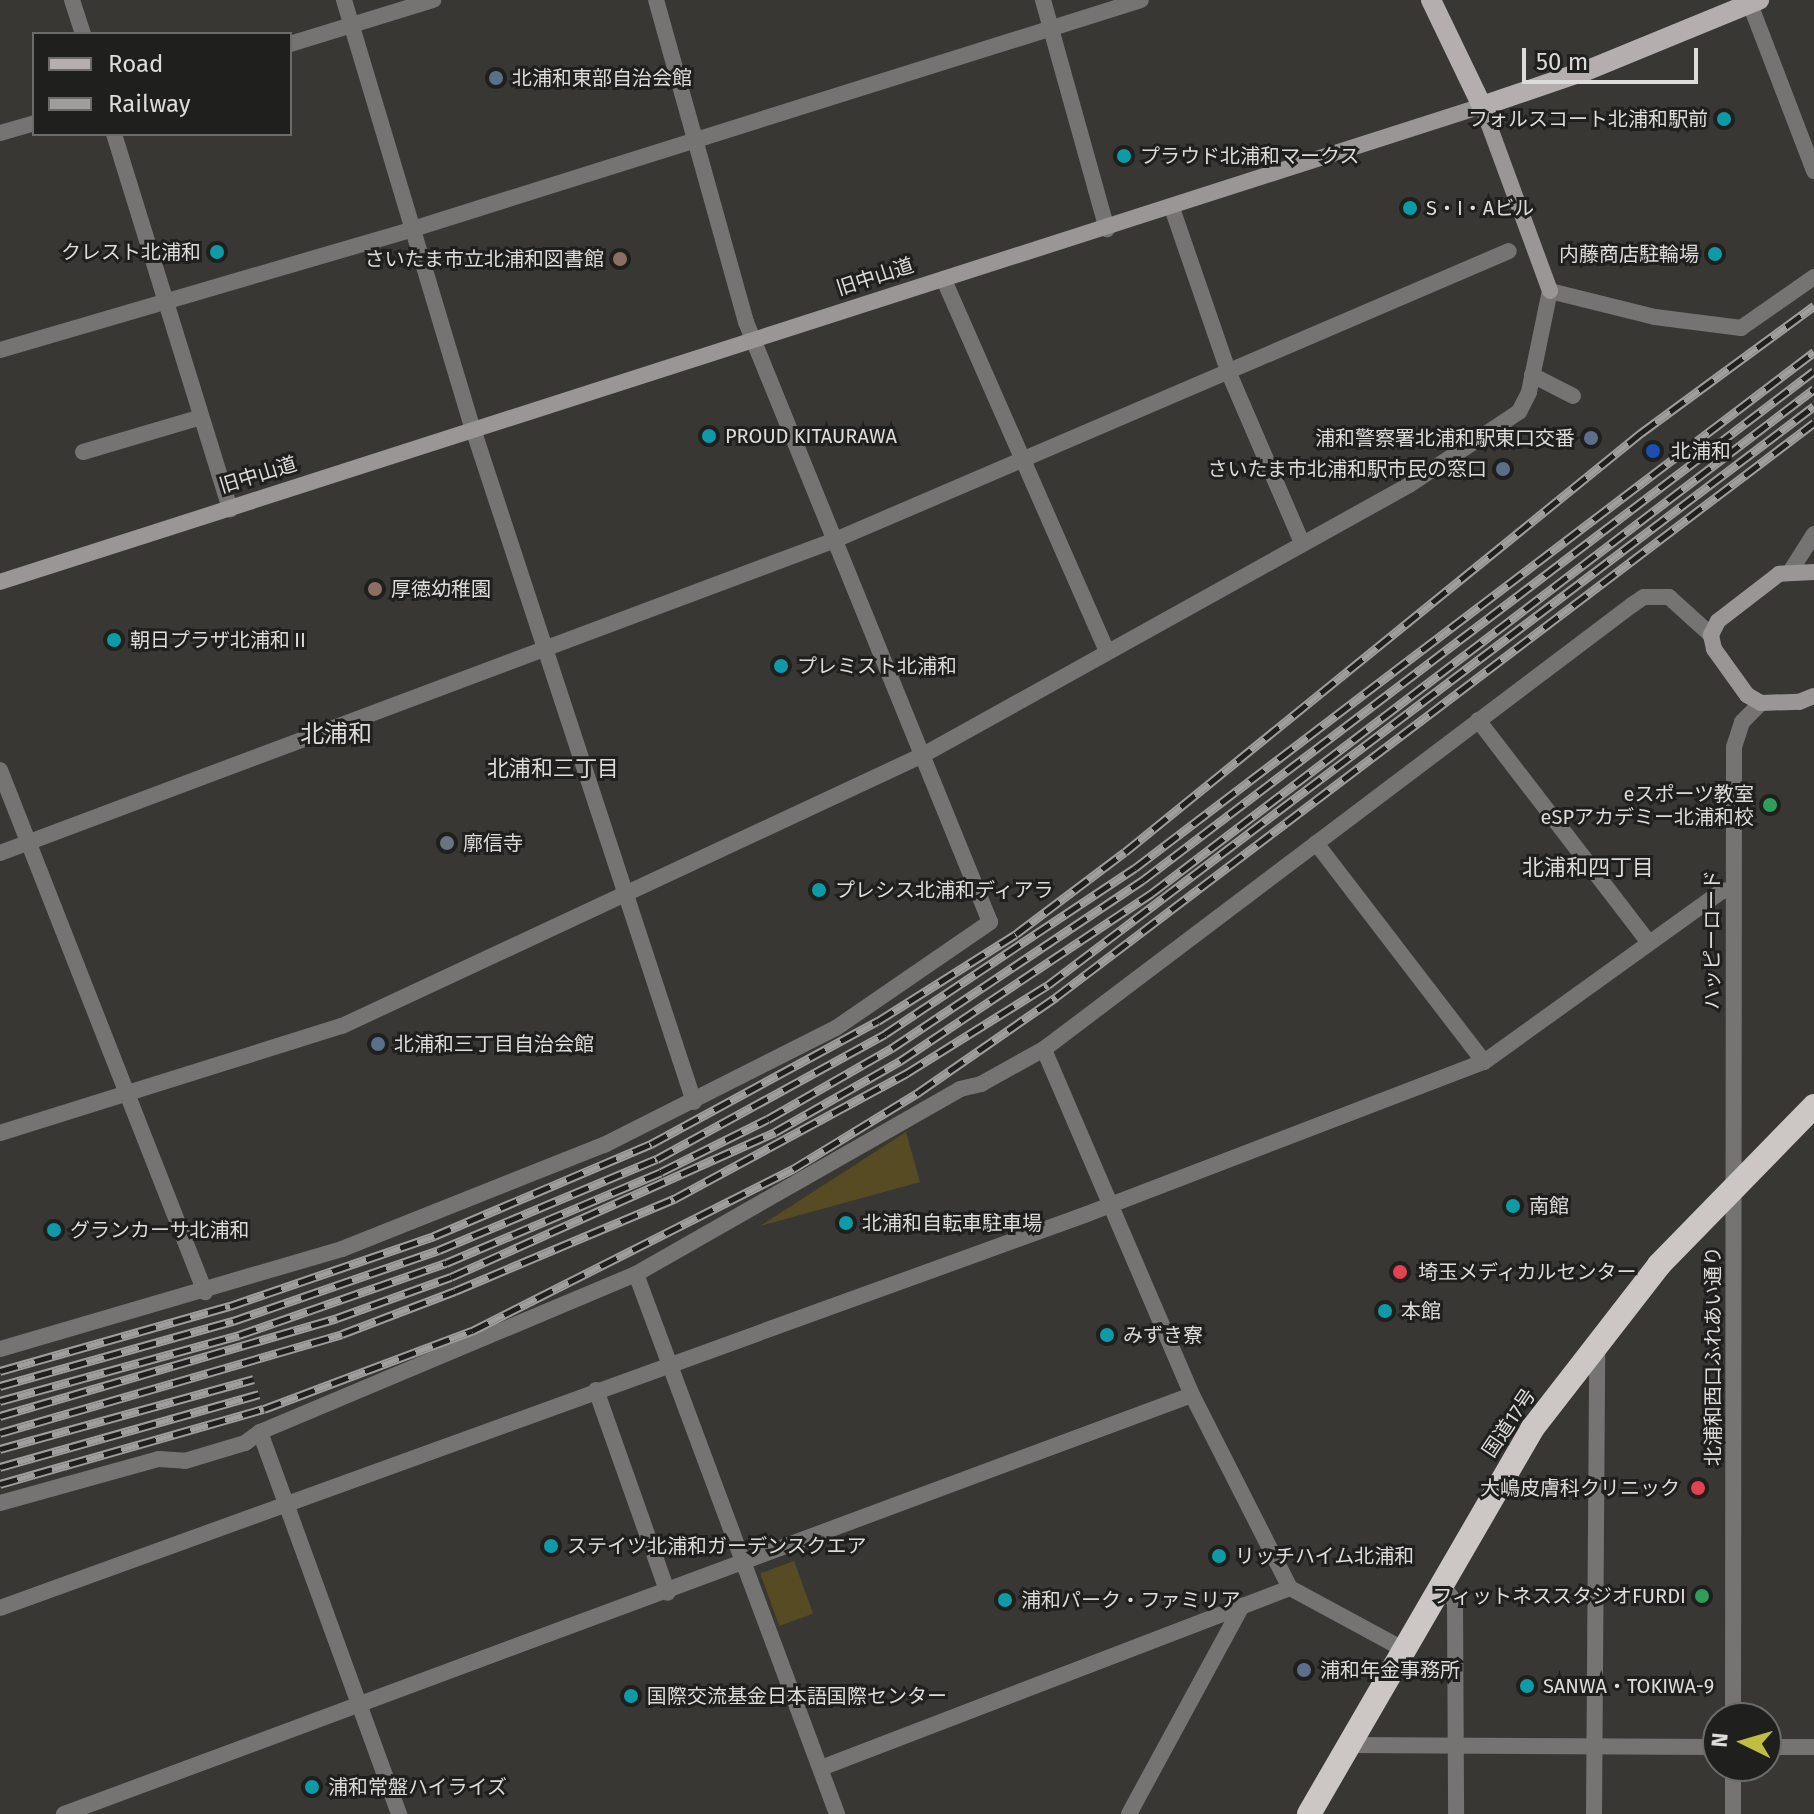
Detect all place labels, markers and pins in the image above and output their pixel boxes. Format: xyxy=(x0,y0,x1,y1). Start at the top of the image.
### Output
place label: 北浦和東部自治会館 xyxy=(512,66,692,90)
marker: 北浦和東部自治会館 xyxy=(487,69,505,87)
place label: フォルスコート北浦和駅前 xyxy=(1468,107,1708,131)
marker: フォルスコート北浦和駅前 xyxy=(1715,110,1733,128)
place label: プラウド北浦和マークス xyxy=(1140,144,1360,168)
marker: プラウド北浦和マークス xyxy=(1115,147,1133,165)
place label: S・I・Aビル xyxy=(1426,196,1534,220)
marker: S・I・Aビル xyxy=(1401,199,1419,217)
place label: クレスト北浦和 xyxy=(61,240,201,264)
place label: 内藤商店駐輪場 xyxy=(1559,242,1699,266)
marker: クレスト北浦和 xyxy=(208,243,226,261)
marker: 内藤商店駐輪場 xyxy=(1706,245,1724,263)
place label: さいたま市立北浦和図書館 xyxy=(364,247,604,271)
marker: さいたま市立北浦和図書館 xyxy=(611,250,629,268)
place label: PROUD KITAURAWA xyxy=(725,424,897,448)
place label: 浦和警察署北浦和駅東口交番 xyxy=(1315,426,1575,450)
marker: PROUD KITAURAWA xyxy=(700,427,718,445)
marker: 浦和警察署北浦和駅東口交番 xyxy=(1582,429,1600,447)
place label: 北浦和 xyxy=(1671,439,1731,463)
marker: 北浦和 xyxy=(1642,440,1664,462)
place label: さいたま市北浦和駅市民の窓口 xyxy=(1207,457,1487,481)
marker: さいたま市北浦和駅市民の窓口 xyxy=(1494,460,1512,478)
place label: 厚徳幼稚園 xyxy=(391,577,491,601)
marker: 厚徳幼稚園 xyxy=(366,580,384,598)
place label: 朝日プラザ北浦和Ⅱ xyxy=(130,628,310,652)
marker: 朝日プラザ北浦和Ⅱ xyxy=(105,631,123,649)
place label: プレミスト北浦和 xyxy=(797,654,957,678)
marker: プレミスト北浦和 xyxy=(772,657,790,675)
place label: eスポーツ教室 eSPアカデミー北浦和校 xyxy=(1541,782,1754,829)
marker: eスポーツ教室 eSPアカデミー北浦和校 xyxy=(1761,796,1779,814)
place label: 廓信寺 xyxy=(463,831,523,855)
marker: 廓信寺 xyxy=(438,834,456,852)
place label: プレシス北浦和ディアラ xyxy=(835,878,1055,902)
marker: プレシス北浦和ディアラ xyxy=(810,881,828,899)
place label: 北浦和三丁目自治会館 xyxy=(394,1032,594,1056)
marker: 北浦和三丁目自治会館 xyxy=(369,1035,387,1053)
place label: 南館 xyxy=(1529,1194,1569,1218)
marker: 南館 xyxy=(1504,1197,1522,1215)
place label: 北浦和自転車駐車場 xyxy=(862,1211,1042,1235)
marker: 北浦和自転車駐車場 xyxy=(837,1214,855,1232)
place label: グランカーサ北浦和 xyxy=(70,1218,250,1242)
marker: グランカーサ北浦和 xyxy=(45,1221,63,1239)
place label: 埼玉メディカルセンター xyxy=(1418,1260,1638,1284)
marker: 埼玉メディカルセンター xyxy=(1389,1261,1411,1283)
place label: 本館 xyxy=(1401,1299,1441,1323)
marker: 本館 xyxy=(1376,1302,1394,1320)
place label: みずき寮 xyxy=(1123,1323,1203,1347)
marker: みずき寮 xyxy=(1098,1326,1116,1344)
place label: 大嶋皮膚科クリニック xyxy=(1480,1476,1680,1500)
marker: 大嶋皮膚科クリニック xyxy=(1687,1477,1709,1499)
place label: ステイツ北浦和ガーデンスクエア xyxy=(567,1534,867,1558)
marker: ステイツ北浦和ガーデンスクエア xyxy=(542,1537,560,1555)
place label: リッチハイム北浦和 xyxy=(1235,1544,1415,1568)
marker: リッチハイム北浦和 xyxy=(1210,1547,1228,1565)
place label: フィットネススタジオFURDI xyxy=(1432,1584,1686,1608)
marker: フィットネススタジオFURDI xyxy=(1693,1587,1711,1605)
place label: 浦和パーク・ファミリア xyxy=(1021,1588,1241,1612)
marker: 浦和パーク・ファミリア xyxy=(996,1591,1014,1609)
place label: 浦和年金事務所 xyxy=(1320,1658,1460,1682)
marker: 浦和年金事務所 xyxy=(1295,1661,1313,1679)
place label: SANWA・TOKIWA-9 xyxy=(1543,1674,1714,1698)
marker: SANWA・TOKIWA-9 xyxy=(1518,1677,1536,1695)
place label: 国際交流基金日本語国際センター xyxy=(647,1684,947,1708)
marker: 国際交流基金日本語国際センター xyxy=(622,1687,640,1705)
place label: 浦和常盤ハイライズ xyxy=(328,1775,508,1799)
marker: 浦和常盤ハイライズ xyxy=(303,1778,321,1796)

